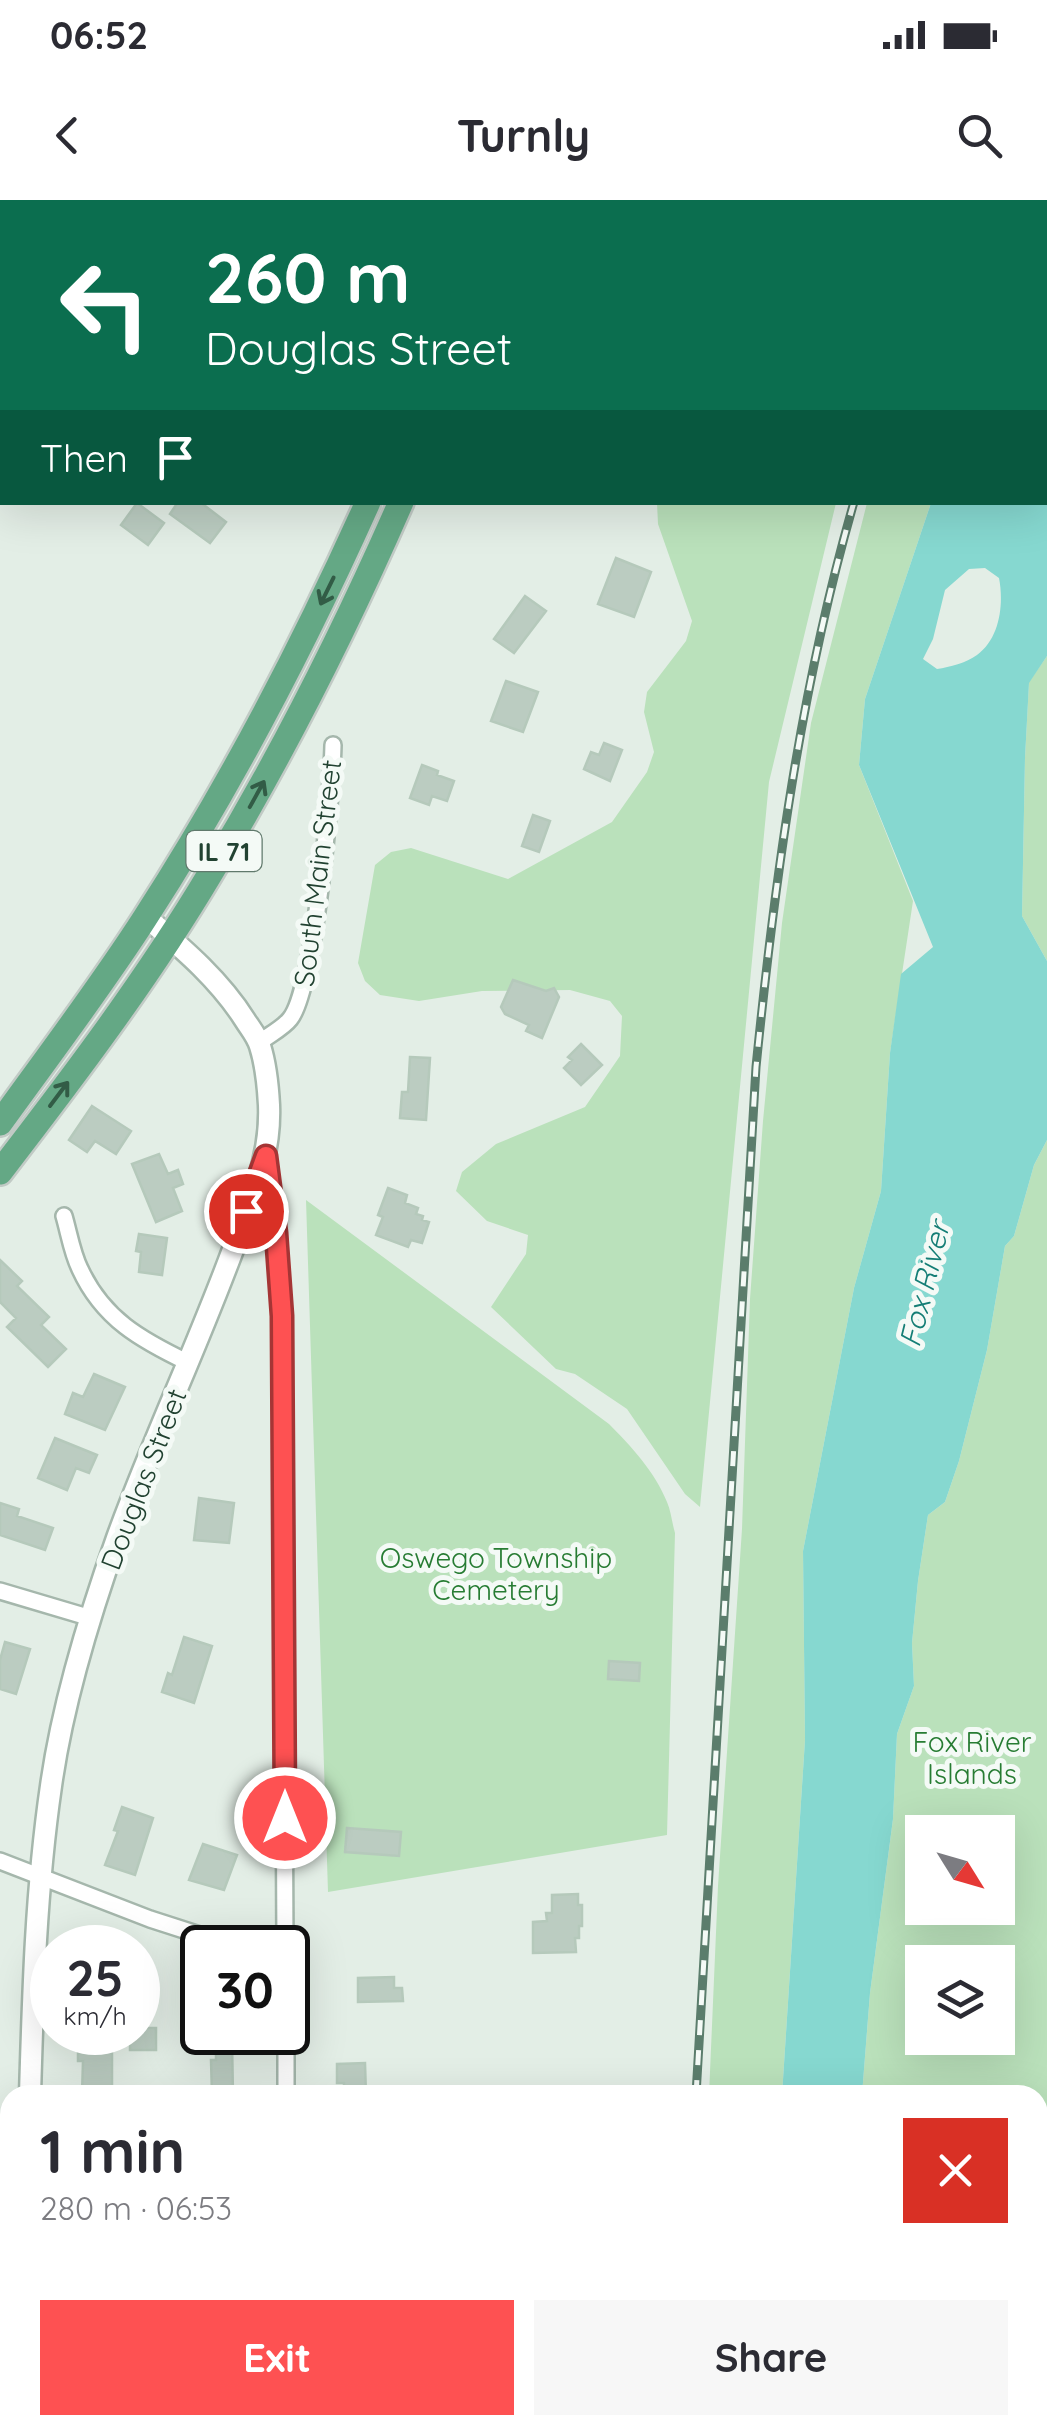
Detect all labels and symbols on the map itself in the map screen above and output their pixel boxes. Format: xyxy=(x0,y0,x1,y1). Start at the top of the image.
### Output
one-way arrow xyxy=(317,575,336,605)
street label: South Main Street xyxy=(286,758,348,988)
one-way arrow xyxy=(247,779,267,809)
road number: IL 71 xyxy=(186,831,262,871)
one-way arrow xyxy=(48,1081,69,1108)
pin xyxy=(204,1169,289,1254)
water label: Fox River xyxy=(890,1214,959,1351)
street label: Douglas Street xyxy=(92,1384,194,1574)
park label: Oswego Township Cemetery xyxy=(380,1540,612,1607)
park label: Fox River Islands xyxy=(912,1724,1032,1791)
position arrow xyxy=(233,1766,337,1870)
north arrow xyxy=(905,1815,1015,1925)
speed limit sign: 30 xyxy=(180,1925,310,2055)

